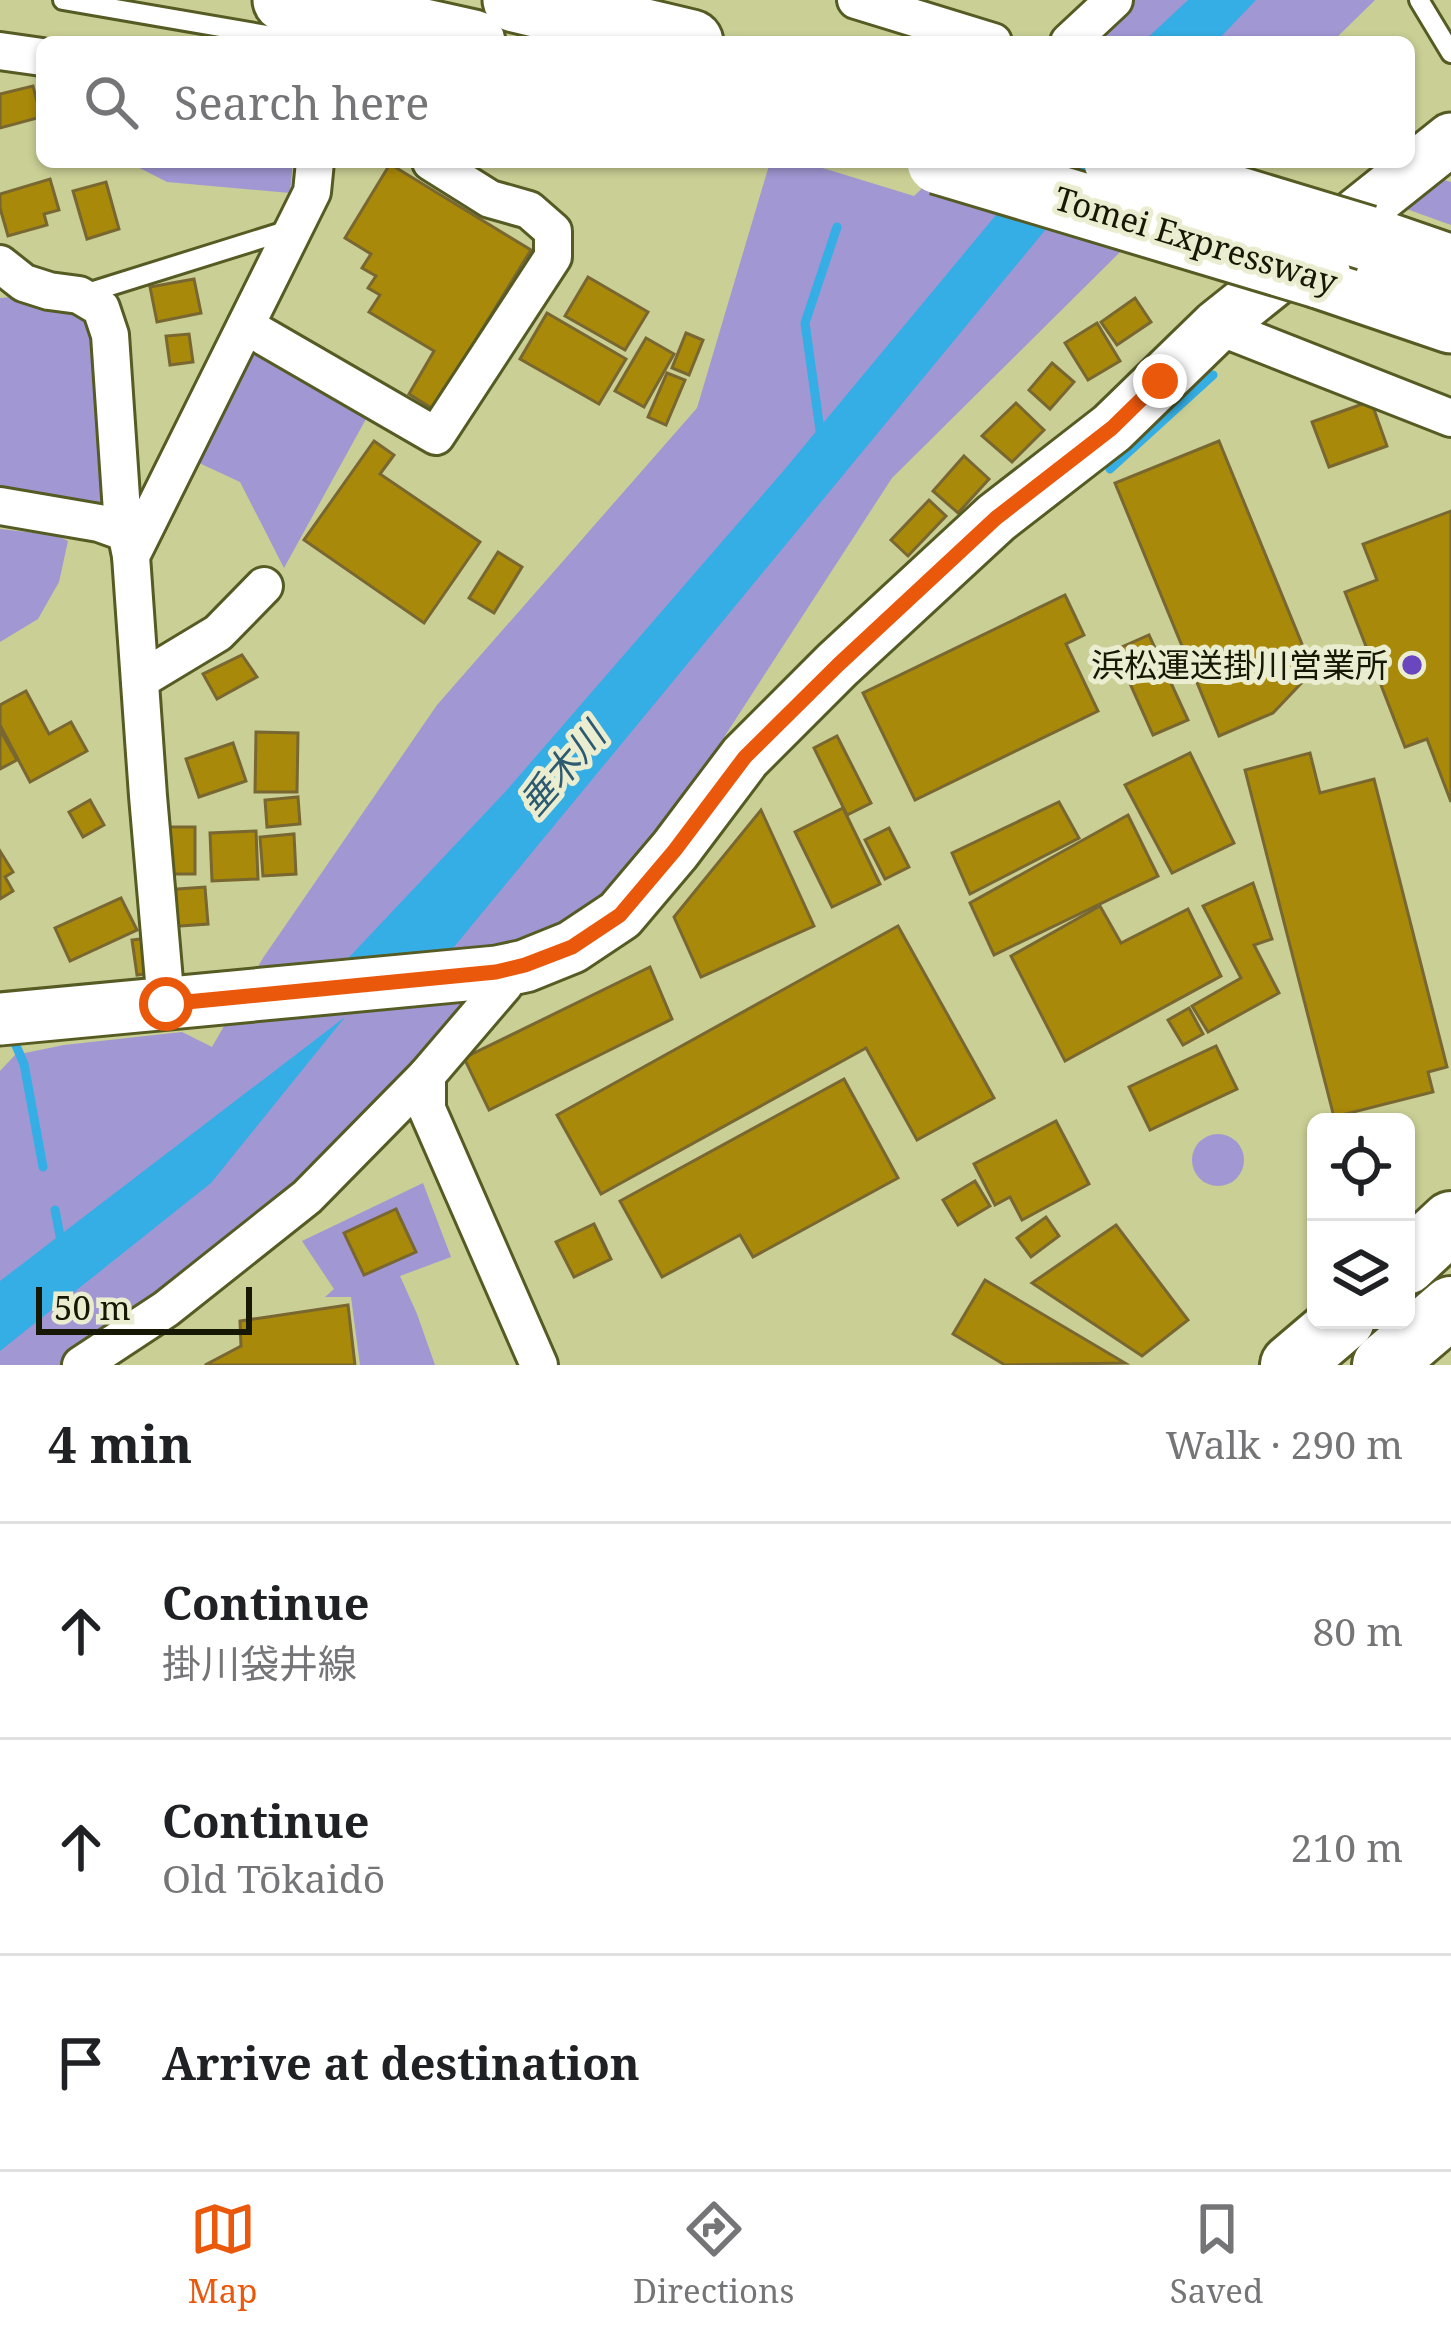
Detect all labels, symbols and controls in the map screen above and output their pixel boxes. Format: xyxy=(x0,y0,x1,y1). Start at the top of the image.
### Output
search box xyxy=(36,36,1415,168)
icon: search xyxy=(78,69,144,135)
text: Search here xyxy=(174,72,429,133)
street label: Tomei Expressway xyxy=(1049,175,1343,304)
route end xyxy=(1133,354,1187,408)
place label: 浜松運送掛川営業所 xyxy=(1091,642,1388,687)
marker: 浜松運送掛川営業所 xyxy=(1399,652,1425,678)
water label: 垂木川 xyxy=(508,709,618,826)
route start xyxy=(139,977,193,1031)
map controls xyxy=(1307,1113,1415,1329)
button: locate xyxy=(1307,1113,1415,1221)
button: layers xyxy=(1307,1221,1415,1329)
scale bar xyxy=(36,1281,252,1334)
text: 50 m xyxy=(54,1285,131,1330)
text: 4 min xyxy=(48,1408,192,1478)
text: Walk · 290 m xyxy=(1166,1417,1403,1470)
text: Continue xyxy=(162,1572,370,1633)
icon: ahead xyxy=(48,1598,114,1664)
text: 80 m xyxy=(1312,1604,1403,1657)
text: 掛川袋井線 xyxy=(162,1636,357,1689)
text: Continue xyxy=(162,1790,370,1851)
icon: ahead xyxy=(48,1814,114,1880)
text: 210 m xyxy=(1291,1820,1403,1873)
text: Old Tōkaidō xyxy=(162,1851,385,1904)
icon: arrive xyxy=(48,2030,114,2096)
text: Arrive at destination xyxy=(162,2032,640,2093)
tab: Map xyxy=(188,2196,258,2313)
tab: Directions xyxy=(633,2196,794,2313)
tab: Saved xyxy=(1170,2196,1263,2313)

